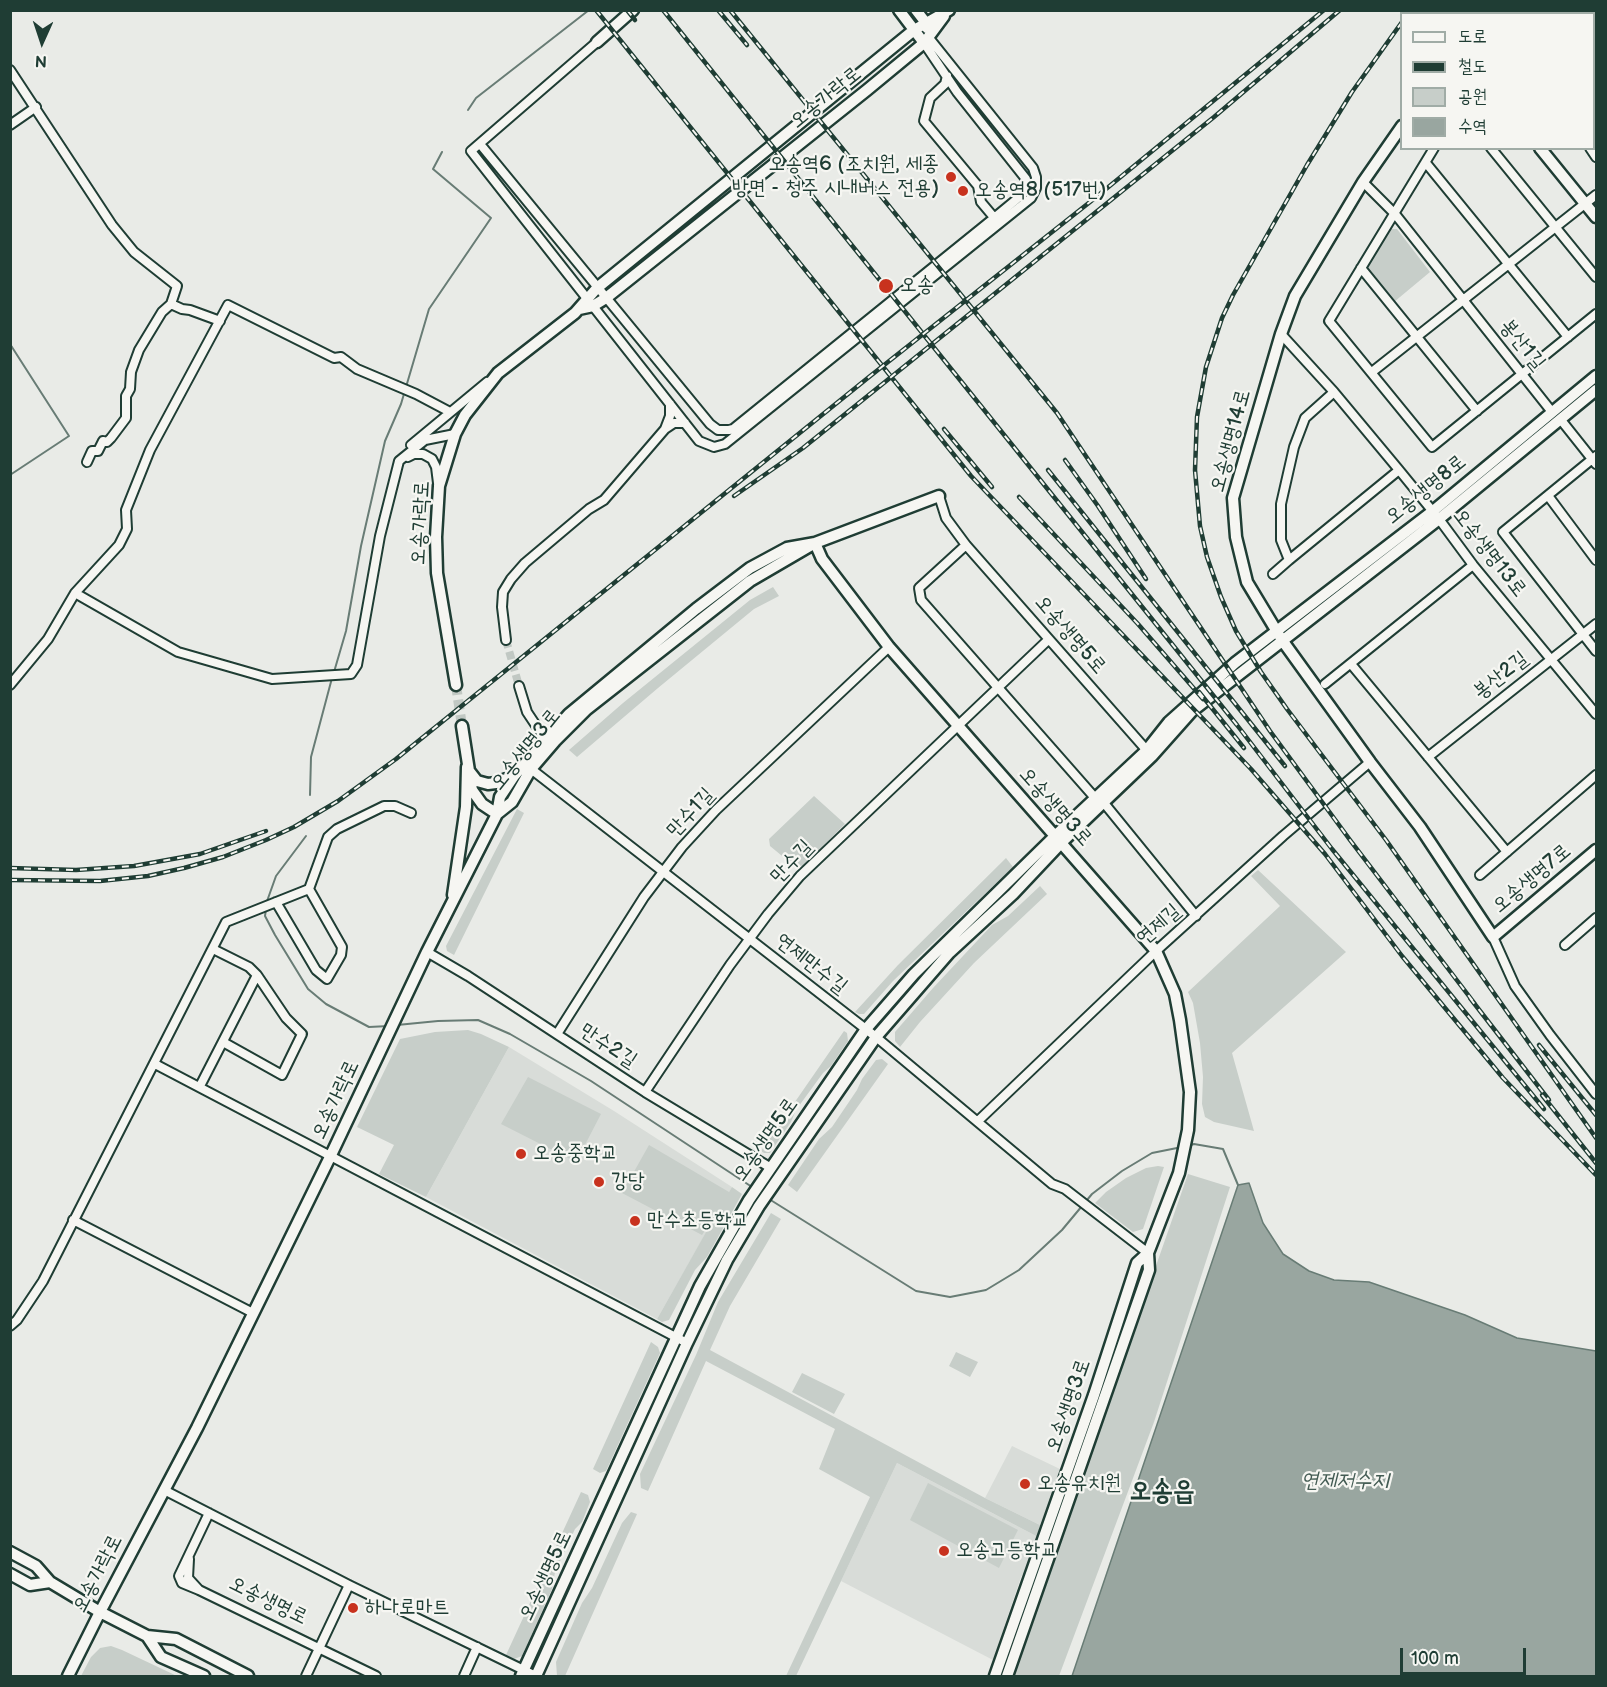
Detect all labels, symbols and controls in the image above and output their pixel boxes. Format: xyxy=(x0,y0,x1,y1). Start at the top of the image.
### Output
north arrow xyxy=(12,12,72,72)
legend xyxy=(1400,12,1595,150)
text: 도로 xyxy=(1458,26,1487,47)
text: N xyxy=(35,51,48,70)
text: 철도 xyxy=(1458,56,1487,77)
street label: 오송가락로 xyxy=(785,62,867,134)
text: 공원 xyxy=(1458,86,1487,107)
text: 수역 xyxy=(1458,116,1487,137)
place label: 오송역6 (조치원, 세종 방면 - 청주 시내버스 전용) xyxy=(732,152,939,202)
marker: 오송역6 (조치원, 세종 방면 - 청주 시내버스 전용) xyxy=(944,170,958,184)
place label: 오송역8 (517번) xyxy=(975,178,1106,204)
marker: 오송역8 (517번) xyxy=(956,184,970,198)
place label: 오송 xyxy=(900,273,934,299)
marker: 오송 xyxy=(877,277,895,295)
street label: 봉산1길 xyxy=(1494,314,1550,376)
street label: 오송생명14로 xyxy=(1205,387,1257,495)
street label: 오송생명8로 xyxy=(1380,450,1472,530)
street label: 오송가락로 xyxy=(406,480,436,566)
street label: 오송생명13로 xyxy=(1447,504,1531,602)
street label: 오송생명5로 xyxy=(1029,590,1111,680)
street label: 봉산2길 xyxy=(1468,647,1534,705)
street label: 오송생명3로 xyxy=(486,704,566,796)
street label: 오송생명3로 xyxy=(1013,762,1097,852)
street label: 만수1길 xyxy=(662,783,720,843)
street label: 만수길 xyxy=(765,835,819,889)
street label: 오송생명7로 xyxy=(1488,839,1576,919)
street label: 연제길 xyxy=(1132,899,1186,951)
street label: 연제만수길 xyxy=(770,928,852,1000)
street label: 만수2길 xyxy=(575,1018,641,1074)
street label: 오송가락로 xyxy=(307,1056,365,1144)
street label: 오송생명5로 xyxy=(728,1093,804,1187)
place label: 오송중학교 xyxy=(533,1141,617,1167)
marker: 오송중학교 xyxy=(514,1147,528,1161)
place label: 강당 xyxy=(611,1169,645,1195)
marker: 강당 xyxy=(592,1175,606,1189)
place label: 만수초등학교 xyxy=(647,1208,748,1234)
marker: 만수초등학교 xyxy=(628,1214,642,1228)
street label: 오송생명3로 xyxy=(1041,1356,1097,1456)
water label: 연제저수지 xyxy=(1301,1468,1389,1494)
place label: 오송유치원 xyxy=(1037,1471,1121,1497)
district label: 오송읍 xyxy=(1129,1476,1195,1508)
marker: 오송유치원 xyxy=(1018,1477,1032,1491)
street label: 오송생명5로 xyxy=(514,1527,578,1625)
street label: 오송가락로 xyxy=(68,1531,128,1617)
place label: 오송고등학교 xyxy=(956,1538,1057,1564)
marker: 오송고등학교 xyxy=(937,1544,951,1558)
street label: 오송생명로 xyxy=(225,1571,311,1631)
place label: 하나로마트 xyxy=(365,1595,449,1621)
marker: 하나로마트 xyxy=(346,1601,360,1615)
scale bar xyxy=(1403,1636,1529,1674)
text: 100 m xyxy=(1411,1648,1459,1669)

